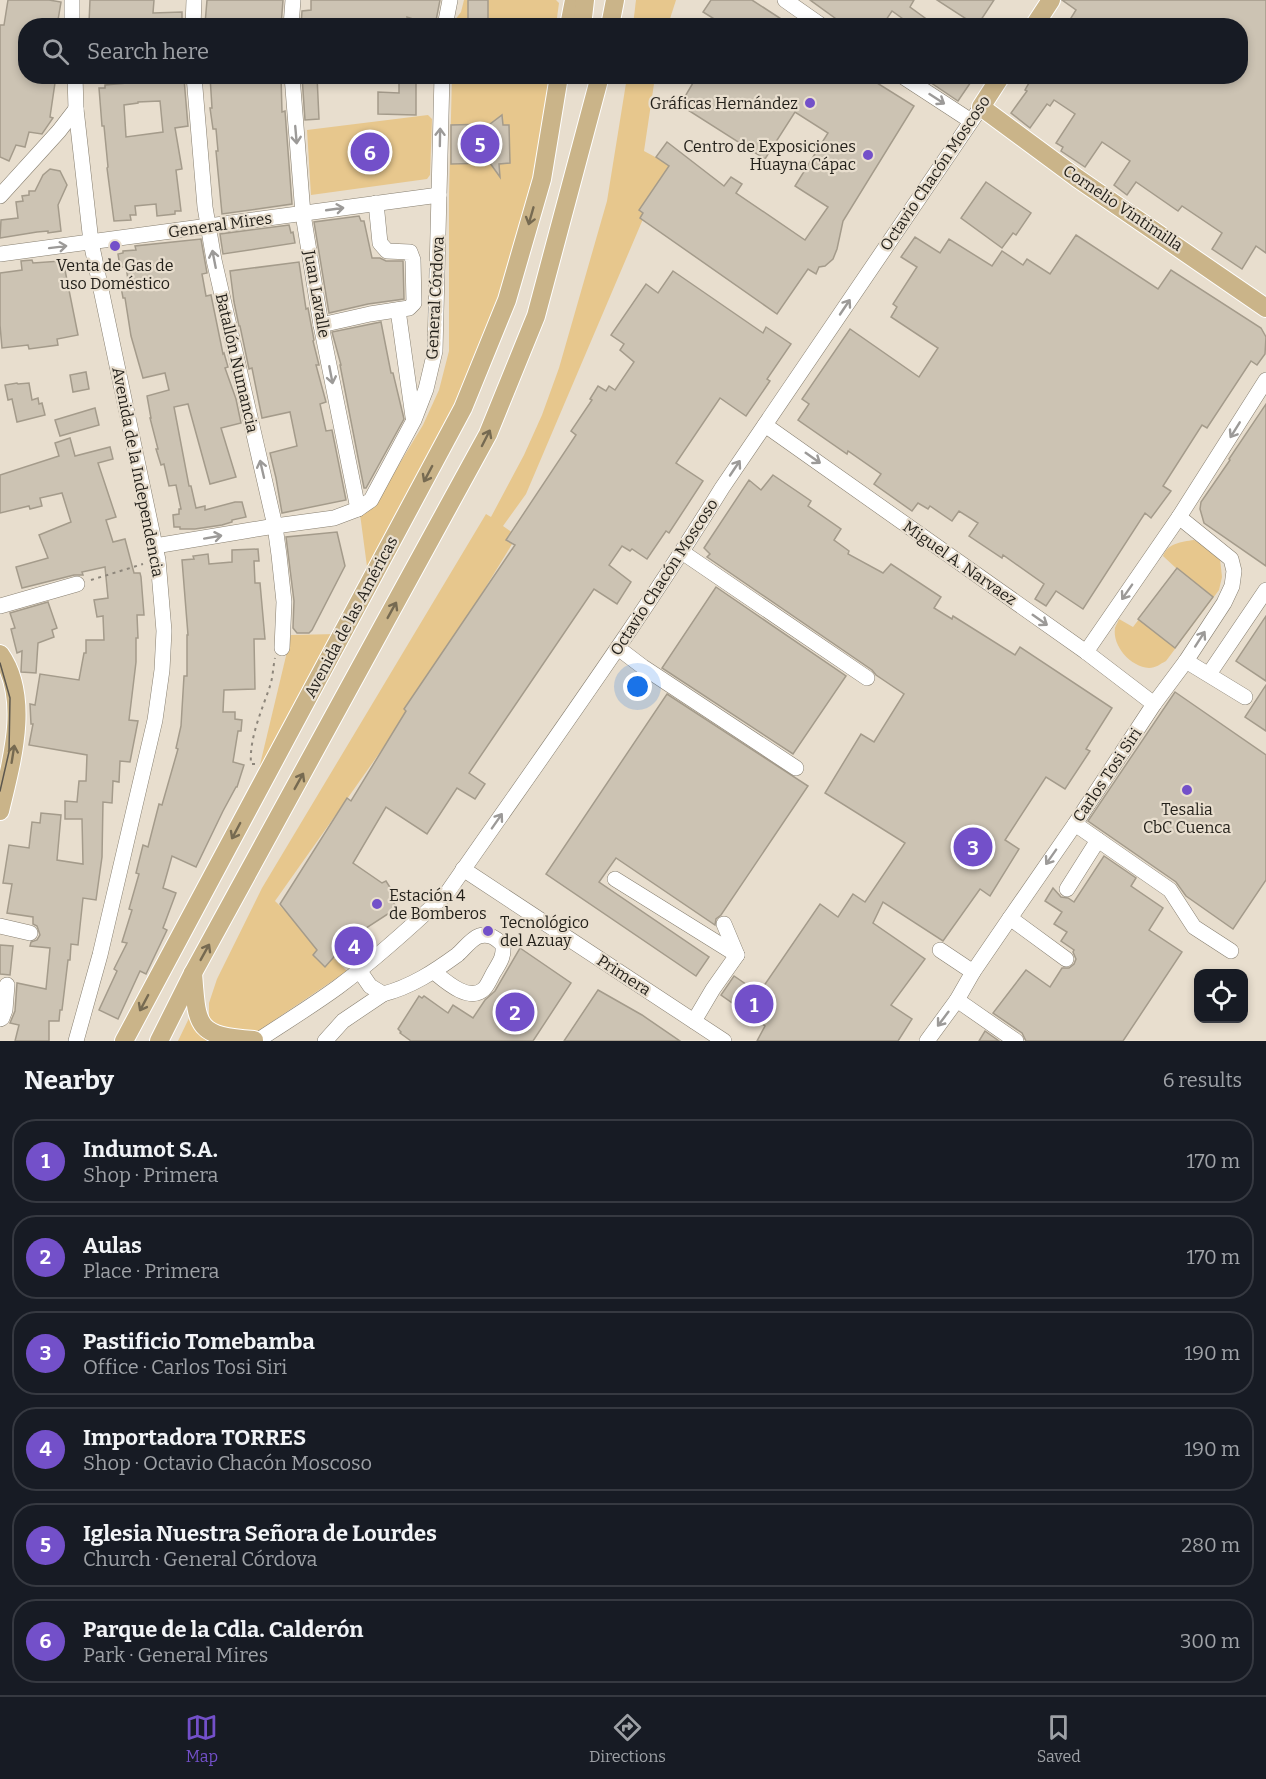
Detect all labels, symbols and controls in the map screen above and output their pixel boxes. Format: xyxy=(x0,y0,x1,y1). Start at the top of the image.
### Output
search box xyxy=(18,18,1248,84)
icon: search xyxy=(39,35,72,68)
text: Search here xyxy=(87,38,209,65)
street label: Octavio Chacón Moscoso xyxy=(876,92,994,254)
one-way arrow xyxy=(928,93,945,105)
place label: Gráficas Hernández xyxy=(650,94,798,113)
marker: Gráficas Hernández xyxy=(803,96,817,110)
pin: 5 xyxy=(460,122,500,166)
one-way arrow xyxy=(291,124,302,144)
one-way arrow xyxy=(435,127,446,147)
pin: 6 xyxy=(350,130,389,174)
place label: Centro de Exposiciones Huayna Cápac xyxy=(683,137,856,174)
marker: Centro de Exposiciones Huayna Cápac xyxy=(861,148,875,162)
street label: Cornelio Vintimilla xyxy=(1060,161,1187,255)
one-way arrow xyxy=(324,204,344,215)
one-way arrow xyxy=(525,206,536,225)
street label: General Mires xyxy=(167,208,273,242)
street label: General Córdova xyxy=(422,236,448,360)
marker: Venta de Gas de uso Doméstico xyxy=(108,239,122,253)
one-way arrow xyxy=(48,241,67,252)
street label: Juan Lavalle xyxy=(300,248,334,339)
one-way arrow xyxy=(208,249,219,269)
place label: Venta de Gas de uso Doméstico xyxy=(56,256,174,293)
street label: Batallón Numancia xyxy=(212,291,262,435)
one-way arrow xyxy=(839,299,851,315)
one-way arrow xyxy=(326,364,337,384)
street label: Avenida de la Independencia xyxy=(108,365,168,579)
one-way arrow xyxy=(1228,421,1241,438)
one-way arrow xyxy=(480,430,492,448)
one-way arrow xyxy=(804,452,820,465)
one-way arrow xyxy=(255,460,267,479)
one-way arrow xyxy=(729,460,741,477)
one-way arrow xyxy=(422,465,434,482)
street label: Octavio Chacón Moscoso xyxy=(606,495,722,659)
street label: Miguel A. Narvaez xyxy=(900,517,1021,609)
one-way arrow xyxy=(203,531,222,542)
street label: Avenida de las Américas xyxy=(300,533,402,701)
one-way arrow xyxy=(1121,584,1133,600)
one-way arrow xyxy=(387,601,398,619)
one-way arrow xyxy=(1032,614,1048,626)
one-way arrow xyxy=(1194,631,1206,648)
your location xyxy=(623,672,652,701)
street label: Carlos Tosi Siri xyxy=(1069,724,1145,826)
one-way arrow xyxy=(7,745,18,764)
one-way arrow xyxy=(294,772,305,790)
marker: Tesalia CbC Cuenca xyxy=(1180,783,1194,797)
place label: Tesalia CbC Cuenca xyxy=(1143,800,1231,837)
one-way arrow xyxy=(491,813,503,829)
one-way arrow xyxy=(230,822,242,839)
pin: 3 xyxy=(954,824,992,870)
one-way arrow xyxy=(1045,849,1057,865)
place label: Estación 4 de Bomberos xyxy=(389,886,487,923)
marker: Estación 4 de Bomberos xyxy=(370,897,384,911)
place label: Tecnológico del Azuay xyxy=(500,913,589,950)
pin: 4 xyxy=(334,924,374,968)
marker: Tecnológico del Azuay xyxy=(481,924,495,938)
one-way arrow xyxy=(199,944,211,961)
street label: Primera xyxy=(594,951,655,1000)
map controls xyxy=(1194,969,1248,1023)
button: locate xyxy=(1194,969,1248,1023)
pin: 1 xyxy=(734,982,774,1026)
pin: 2 xyxy=(496,990,534,1034)
one-way arrow xyxy=(138,994,150,1011)
one-way arrow xyxy=(937,1011,949,1027)
text: Nearby xyxy=(24,1065,114,1096)
text: 6 results xyxy=(1163,1068,1242,1092)
text: Indumot S.A. xyxy=(83,1136,218,1163)
text: 1 xyxy=(41,1149,50,1173)
text: 170 m xyxy=(1187,1149,1240,1173)
text: Shop · Primera xyxy=(83,1163,219,1187)
text: Aulas xyxy=(83,1232,142,1259)
text: 2 xyxy=(40,1245,51,1269)
text: 170 m xyxy=(1187,1245,1240,1269)
text: Place · Primera xyxy=(83,1259,220,1283)
text: Pastificio Tomebamba xyxy=(83,1328,315,1355)
text: 3 xyxy=(40,1341,51,1365)
text: 190 m xyxy=(1184,1341,1240,1365)
text: Office · Carlos Tosi Siri xyxy=(83,1355,287,1379)
text: Importadora TORRES xyxy=(83,1424,306,1451)
text: 4 xyxy=(39,1437,52,1461)
text: 190 m xyxy=(1184,1437,1240,1461)
text: Shop · Octavio Chacón Moscoso xyxy=(83,1451,372,1475)
text: Iglesia Nuestra Señora de Lourdes xyxy=(83,1520,437,1547)
text: 5 xyxy=(40,1533,51,1557)
text: 280 m xyxy=(1181,1533,1240,1557)
text: Church · General Córdova xyxy=(83,1547,318,1571)
text: Parque de la Cdla. Calderón xyxy=(83,1616,364,1643)
text: 6 xyxy=(40,1629,51,1653)
text: 300 m xyxy=(1180,1629,1240,1653)
text: Park · General Mires xyxy=(83,1643,268,1667)
tab: Map xyxy=(185,1711,218,1766)
tab: Directions xyxy=(589,1711,666,1766)
tab: Saved xyxy=(1037,1711,1081,1766)

